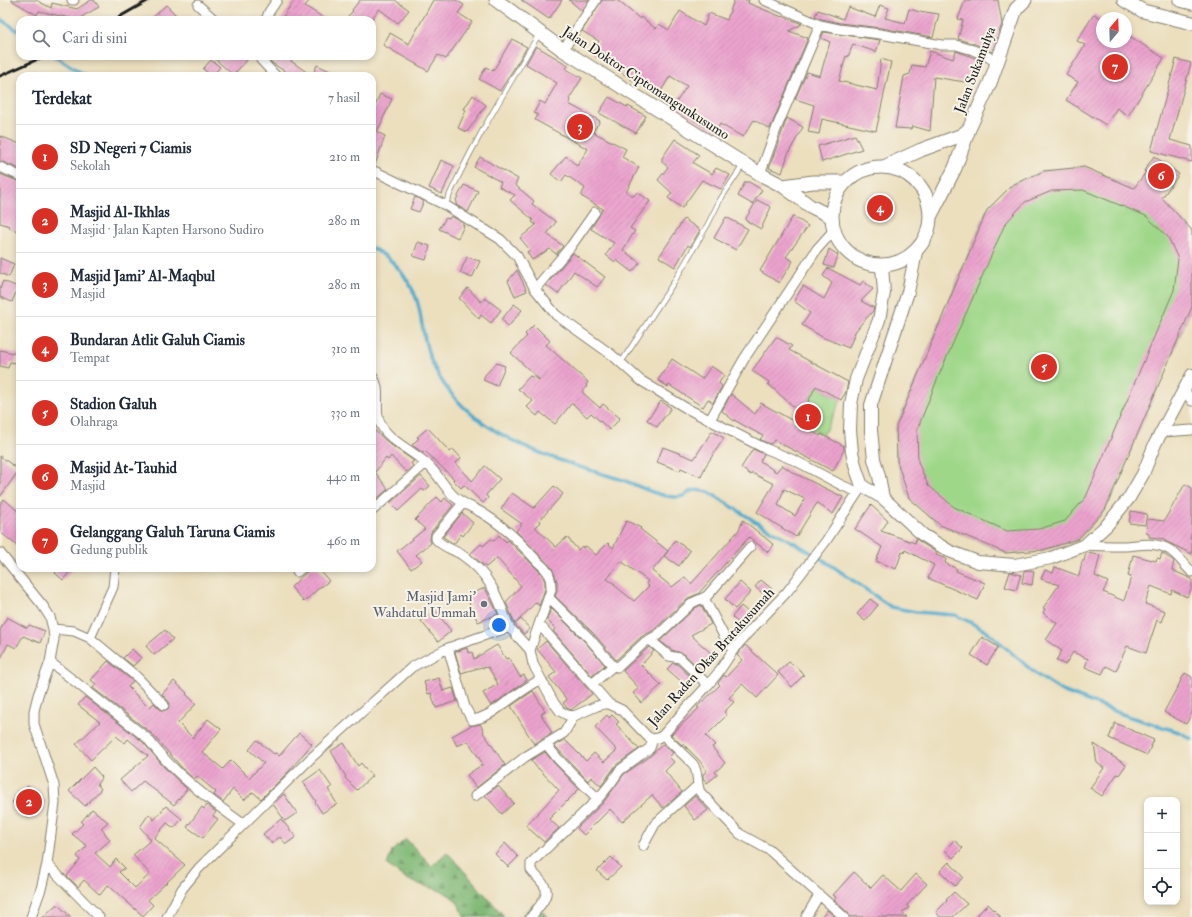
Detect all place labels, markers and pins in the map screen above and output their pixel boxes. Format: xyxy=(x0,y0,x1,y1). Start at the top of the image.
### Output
pin: 7 xyxy=(1102,52,1128,82)
pin: 3 xyxy=(567,112,593,142)
pin: 6 xyxy=(1148,161,1174,191)
pin: 4 xyxy=(867,193,893,223)
pin: 5 xyxy=(1031,352,1057,382)
pin: 1 xyxy=(795,402,821,432)
place label: Masjid Jami' Wahdatul Ummah xyxy=(372,588,477,621)
marker: Masjid Jami' Wahdatul Ummah xyxy=(479,599,489,609)
pin: 2 xyxy=(16,787,42,817)

